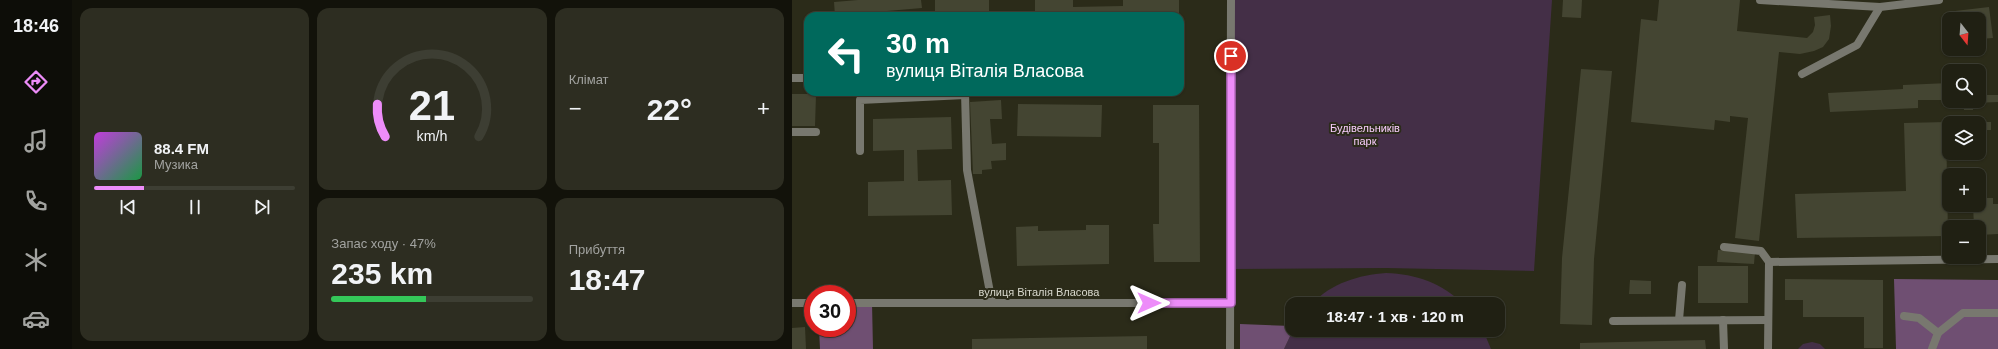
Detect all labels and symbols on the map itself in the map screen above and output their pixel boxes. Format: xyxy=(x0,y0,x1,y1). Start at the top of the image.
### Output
north arrow xyxy=(1942,12,1986,56)
pin xyxy=(1214,39,1248,73)
park label: Будівельників парк xyxy=(1330,122,1400,147)
position arrow xyxy=(1128,282,1170,324)
speed limit sign: 30 xyxy=(804,285,856,337)
street label: вулиця Віталія Власова xyxy=(979,286,1100,298)

